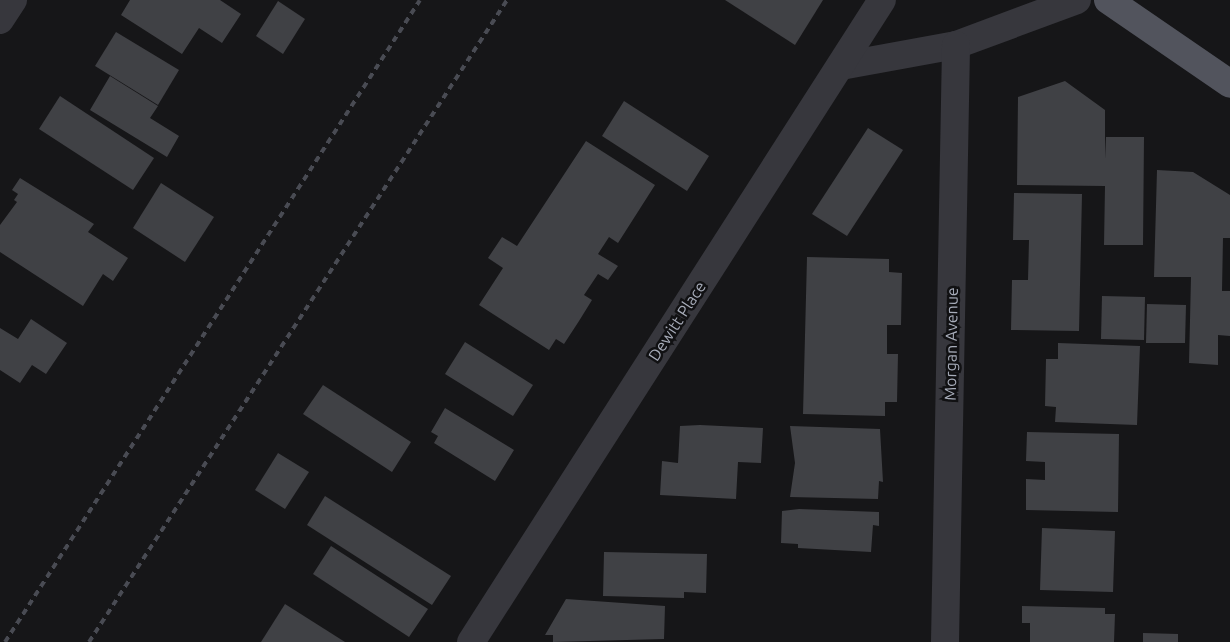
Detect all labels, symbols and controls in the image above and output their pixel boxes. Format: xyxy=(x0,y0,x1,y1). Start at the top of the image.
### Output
street label: Dewitt Place xyxy=(644,278,710,364)
street label: Morgan Avenue xyxy=(940,287,962,401)

